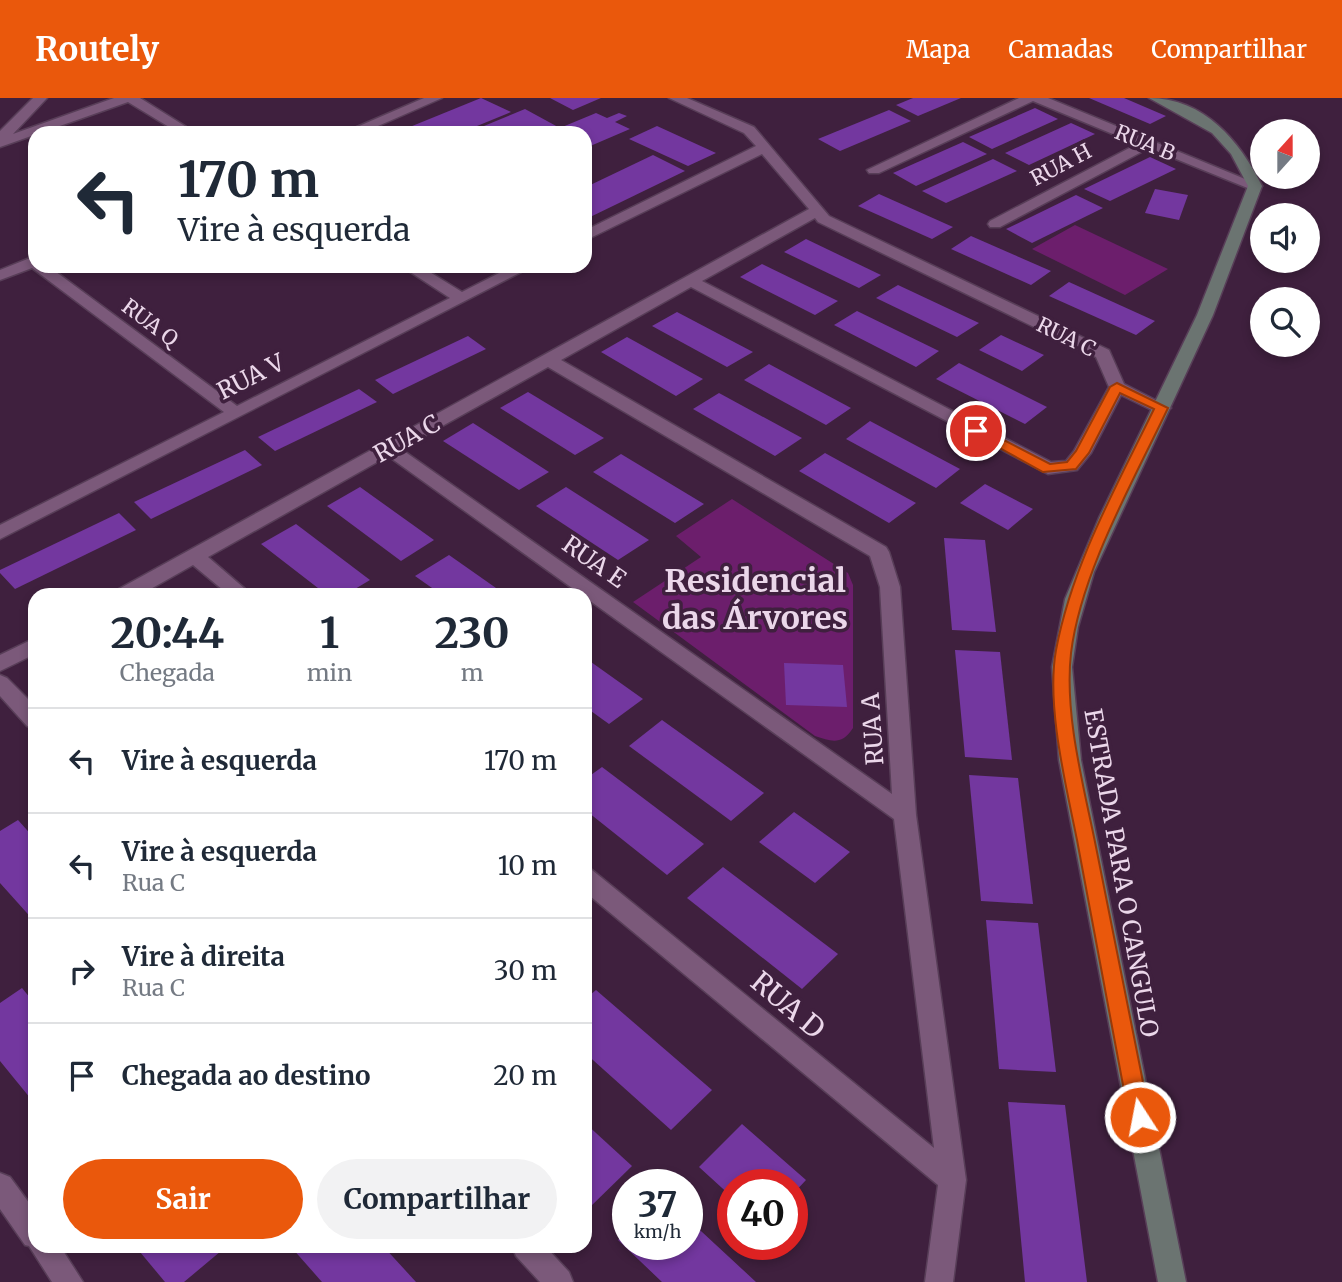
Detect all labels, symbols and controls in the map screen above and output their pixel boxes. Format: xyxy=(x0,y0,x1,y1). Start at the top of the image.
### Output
text: Routely xyxy=(35,29,159,70)
text: Mapa xyxy=(906,34,970,65)
text: Camadas xyxy=(1008,34,1113,65)
text: Compartilhar xyxy=(1151,34,1307,65)
street label: RUA B xyxy=(1111,118,1179,167)
north arrow xyxy=(1250,119,1320,189)
map controls xyxy=(1250,119,1320,357)
street label: RUA H xyxy=(1026,137,1096,192)
text: 170 m xyxy=(178,149,319,210)
icon: left xyxy=(63,154,154,245)
button: sound xyxy=(1250,203,1320,273)
text: Vire à esquerda xyxy=(178,210,410,250)
button: search xyxy=(1250,287,1320,357)
street label: RUA Q xyxy=(117,293,185,354)
street label: RUA C xyxy=(1032,311,1100,362)
street label: RUA V xyxy=(212,346,291,407)
pin xyxy=(946,401,1006,461)
street label: RUA C xyxy=(368,408,445,469)
icon: arrive xyxy=(957,412,995,450)
street label: RUA E xyxy=(556,529,633,595)
district label: Residencial das Árvores xyxy=(662,561,848,638)
text: 20:44 xyxy=(110,607,224,659)
text: 1 xyxy=(320,607,339,659)
text: 230 xyxy=(435,607,510,659)
text: Chegada xyxy=(120,658,215,687)
text: min xyxy=(307,658,352,687)
text: m xyxy=(461,658,484,687)
street label: RUA A xyxy=(854,691,890,766)
street label: ESTRADA PARA O CANGULO xyxy=(1077,706,1166,1039)
icon: left xyxy=(63,742,101,780)
text: Vire à esquerda xyxy=(122,744,317,777)
text: 170 m xyxy=(484,744,557,777)
text: Vire à esquerda xyxy=(122,835,317,868)
icon: left xyxy=(63,847,101,885)
text: 10 m xyxy=(498,849,557,882)
text: Rua C xyxy=(122,868,185,897)
text: Vire à direita xyxy=(122,940,285,973)
icon: right xyxy=(63,952,101,990)
text: 30 m xyxy=(494,954,557,987)
street label: RUA D xyxy=(744,964,832,1046)
text: Rua C xyxy=(122,973,185,1002)
icon: arrive xyxy=(63,1057,101,1095)
text: Chegada ao destino xyxy=(122,1059,371,1092)
text: 20 m xyxy=(493,1059,557,1092)
position arrow xyxy=(1103,1080,1177,1154)
button: Sair xyxy=(63,1159,303,1239)
button: Compartilhar xyxy=(317,1159,557,1239)
speed limit sign: 40 xyxy=(717,1169,808,1260)
text: 37 xyxy=(638,1183,677,1227)
text: km/h xyxy=(634,1220,681,1243)

